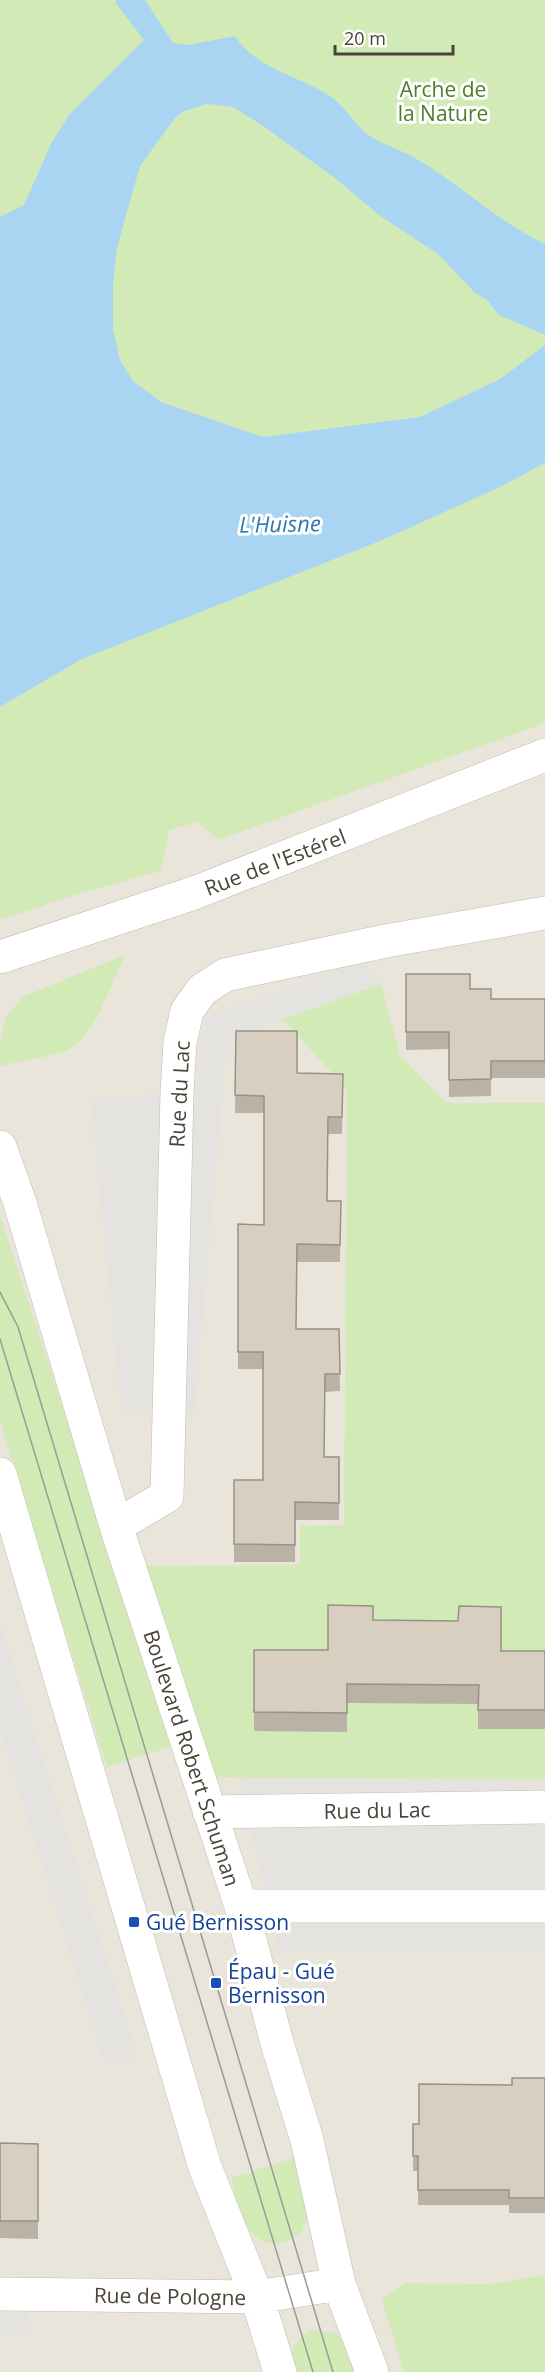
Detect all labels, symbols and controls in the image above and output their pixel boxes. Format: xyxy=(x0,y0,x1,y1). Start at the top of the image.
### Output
scale bar xyxy=(335,18,454,56)
text: 20 m xyxy=(344,26,386,50)
park label: Arche de la Nature xyxy=(398,75,488,127)
water label: L'Huisne xyxy=(239,507,321,539)
street label: Rue de l'Estérel xyxy=(200,822,350,902)
street label: Rue du Lac xyxy=(162,1040,196,1148)
street label: Boulevard Robert Schuman xyxy=(137,1626,247,1890)
street label: Rue du Lac xyxy=(323,1795,431,1825)
place label: Gué Bernisson xyxy=(146,1908,289,1936)
marker: Gué Bernisson xyxy=(127,1915,141,1929)
place label: Épau - Gué Bernisson xyxy=(228,1957,335,2009)
marker: Épau - Gué Bernisson xyxy=(209,1976,223,1990)
street label: Rue de Pologne xyxy=(94,2281,246,2311)

